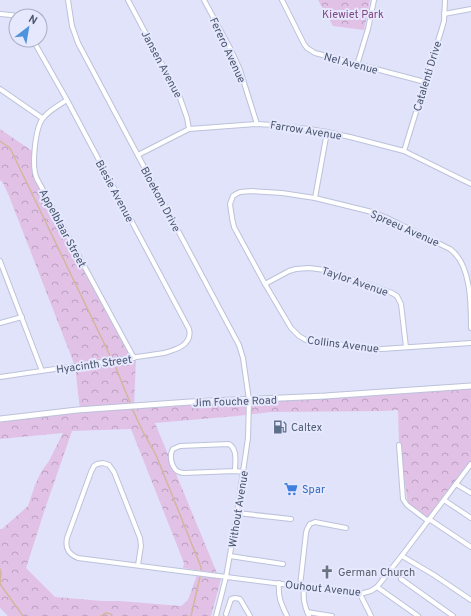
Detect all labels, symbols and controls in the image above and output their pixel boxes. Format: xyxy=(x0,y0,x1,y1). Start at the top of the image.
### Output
north arrow xyxy=(8,8,48,48)
park label: Kiewiet Park xyxy=(322,8,384,22)
text: N xyxy=(26,12,40,28)
street label: Ferero Avenue xyxy=(206,16,248,85)
street label: Jansen Avenue xyxy=(137,28,185,101)
street label: Catalenti Drive xyxy=(411,39,445,113)
street label: Nel Avenue xyxy=(322,50,379,78)
street label: Farrow Avenue xyxy=(269,118,343,144)
street label: Biesie Avenue xyxy=(92,158,136,225)
street label: Bloekom Drive xyxy=(137,164,183,235)
street label: Appelblaar Street xyxy=(36,187,89,270)
street label: Spreeu Avenue xyxy=(368,207,441,250)
street label: Taylor Avenue xyxy=(320,264,390,300)
street label: Collins Avenue xyxy=(306,334,380,356)
street label: Hyacinth Street xyxy=(55,353,133,377)
street label: Jim Fouche Road xyxy=(193,394,277,410)
fuel station icon: Caltex xyxy=(272,419,288,435)
place label: Caltex xyxy=(291,421,322,435)
street label: Without Avenue xyxy=(226,470,252,549)
supermarket icon: Spar xyxy=(283,481,299,497)
place label: Spar xyxy=(302,483,326,497)
church icon: German Church xyxy=(319,564,335,580)
place label: German Church xyxy=(338,566,415,580)
street label: Ouhout Avenue xyxy=(284,578,361,600)

